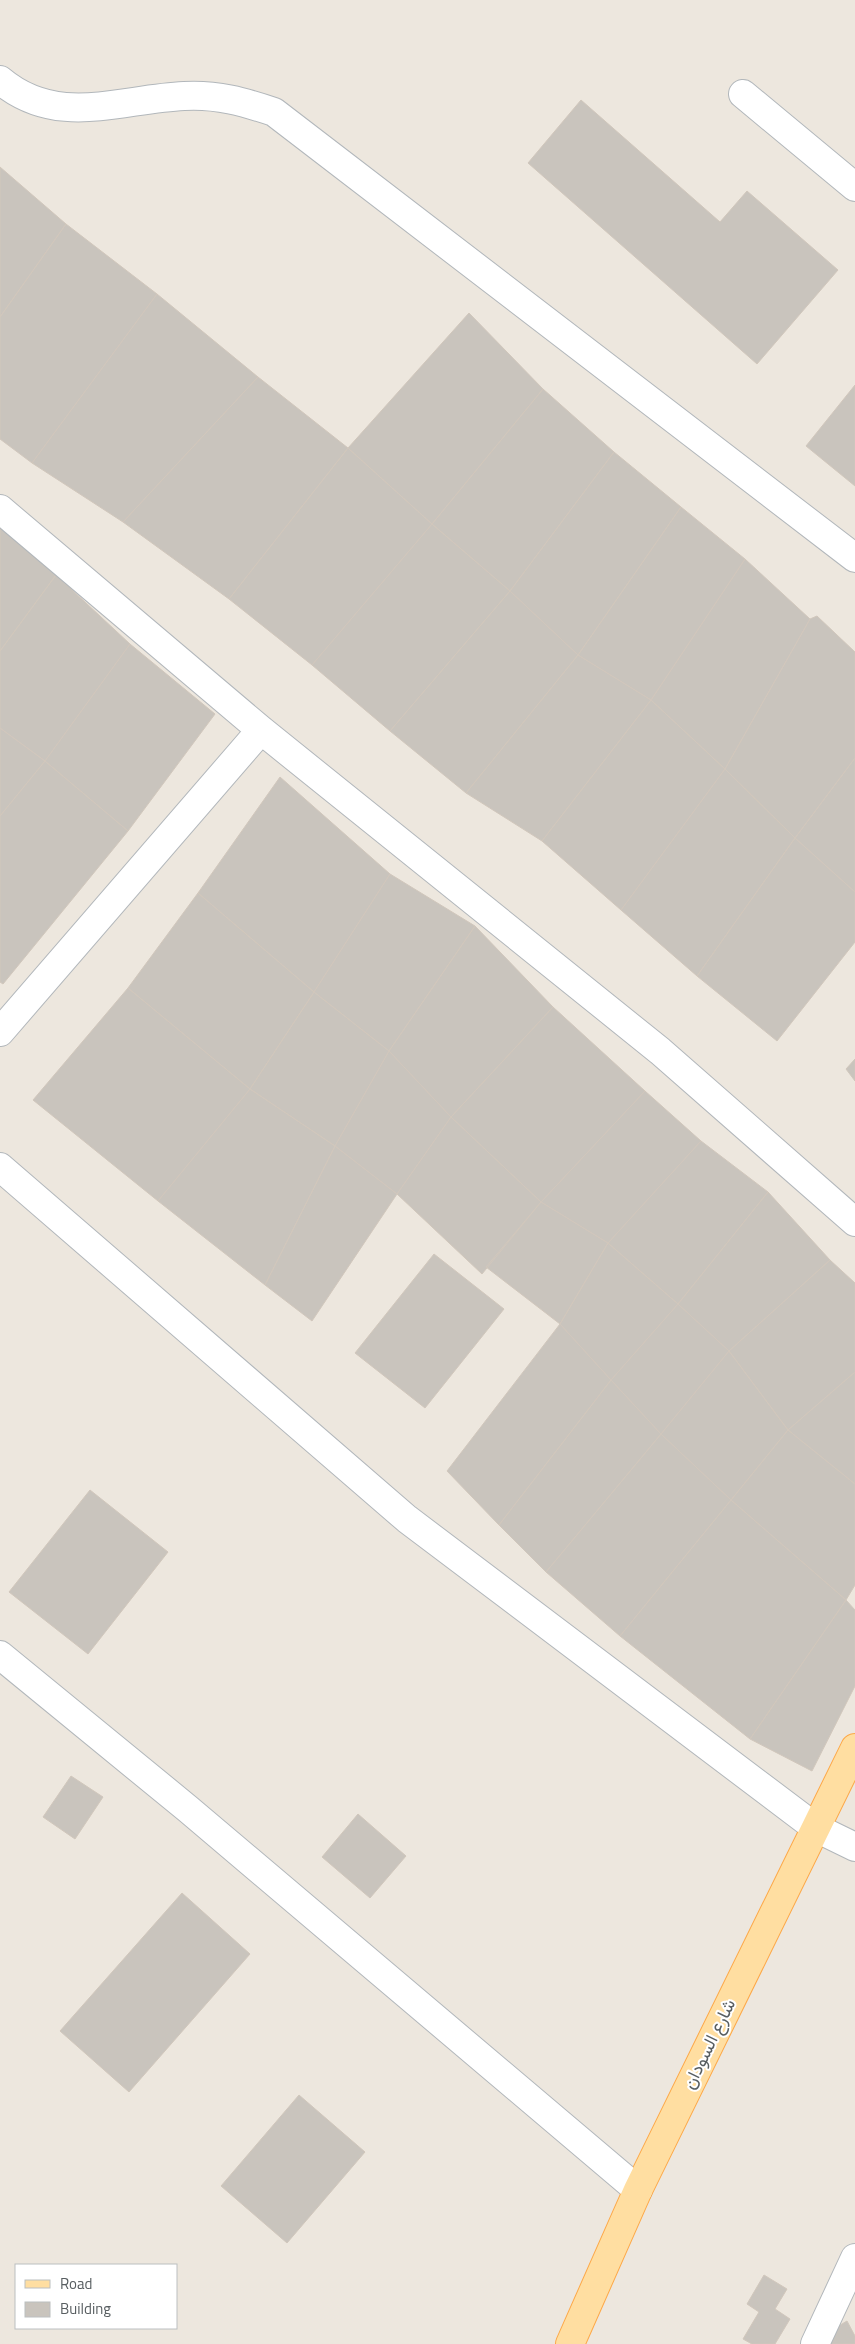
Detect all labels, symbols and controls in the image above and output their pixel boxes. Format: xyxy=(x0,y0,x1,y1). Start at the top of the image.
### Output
street label: شارع السودان xyxy=(675,1994,742,2094)
legend xyxy=(15,2264,178,2329)
text: Road xyxy=(60,2272,92,2295)
text: Building xyxy=(60,2297,111,2320)

